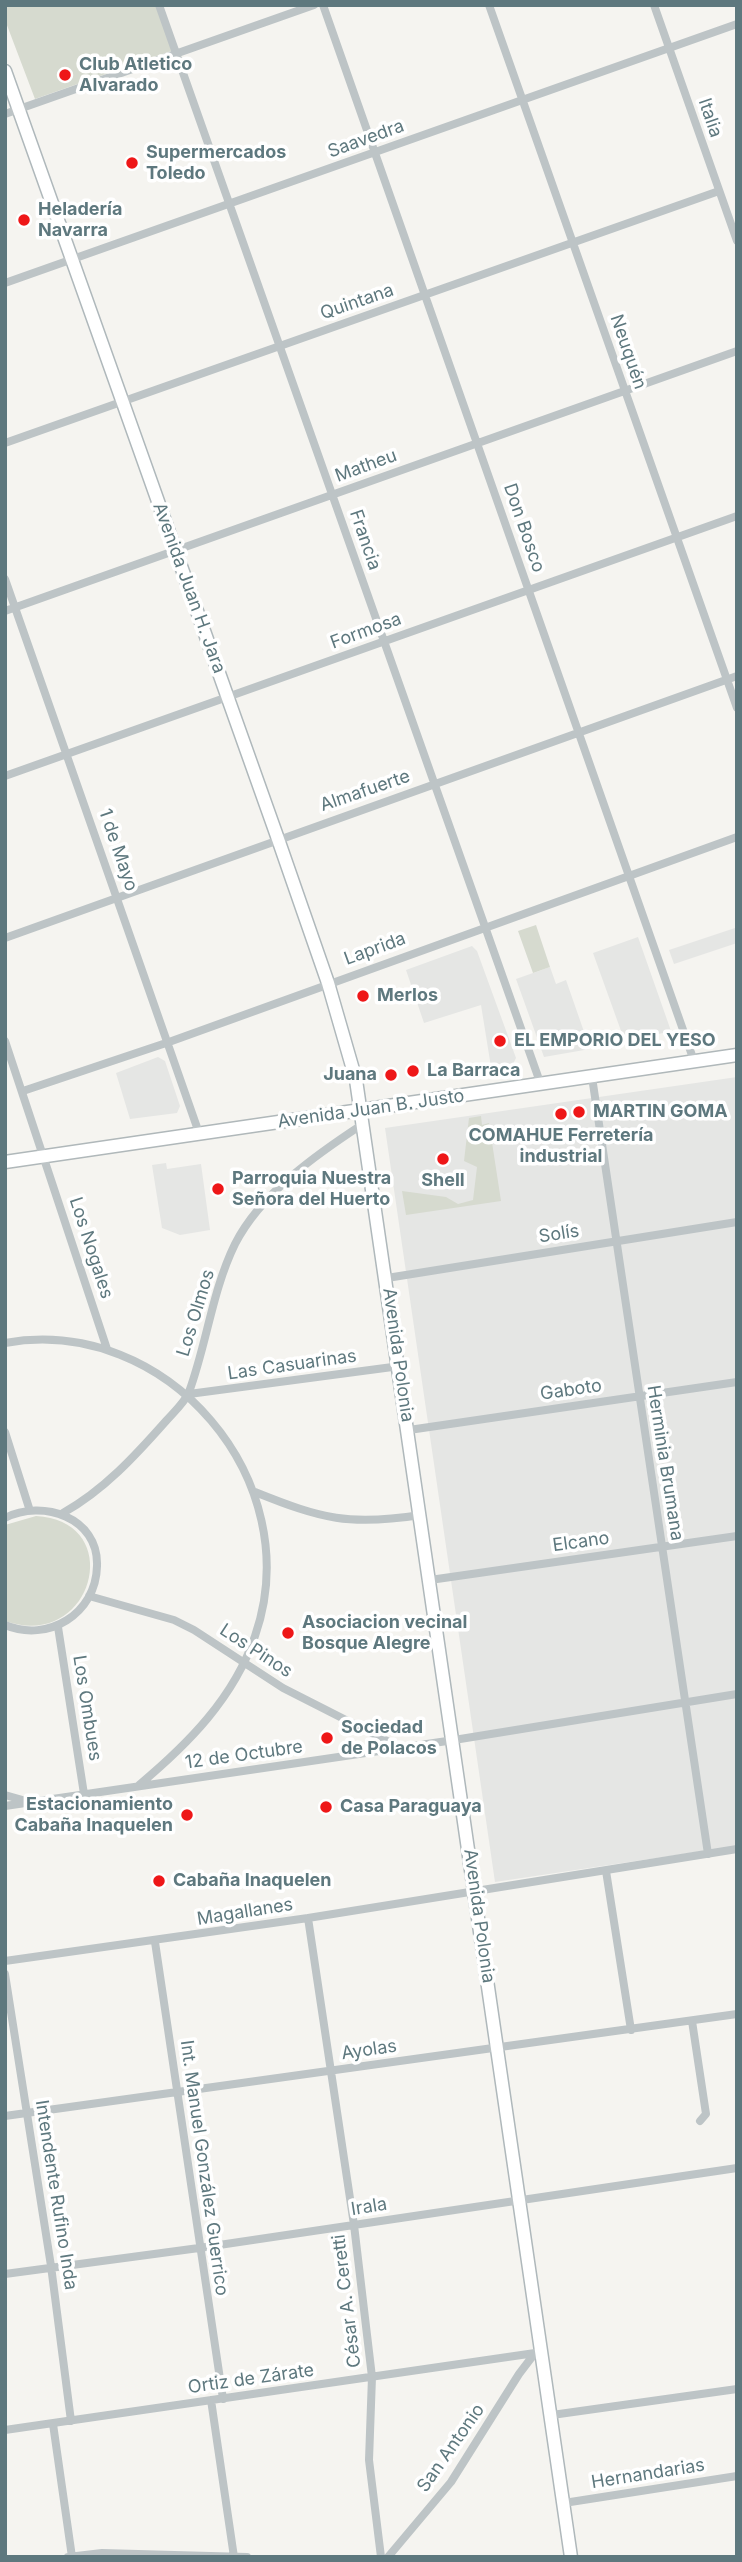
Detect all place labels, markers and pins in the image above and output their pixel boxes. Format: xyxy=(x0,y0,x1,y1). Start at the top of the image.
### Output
place label: Club Atletico Alvarado xyxy=(79,54,192,96)
marker: Club Atletico Alvarado xyxy=(57,67,73,83)
place label: Supermercados Toledo xyxy=(146,142,286,184)
marker: Supermercados Toledo xyxy=(124,155,140,171)
place label: Heladería Navarra xyxy=(38,199,122,242)
marker: Heladería Navarra xyxy=(16,212,32,228)
place label: Merlos xyxy=(377,985,438,1007)
marker: Merlos xyxy=(355,988,371,1004)
place label: EL EMPORIO DEL YESO xyxy=(514,1030,716,1052)
marker: EL EMPORIO DEL YESO xyxy=(492,1033,508,1049)
place label: La Barraca xyxy=(427,1060,520,1082)
marker: La Barraca xyxy=(405,1063,421,1079)
place label: Juana xyxy=(323,1064,377,1086)
marker: Juana xyxy=(383,1067,399,1083)
place label: MARTIN GOMA xyxy=(593,1101,728,1123)
marker: MARTIN GOMA xyxy=(571,1104,587,1120)
marker: COMAHUE Ferretería industrial xyxy=(553,1106,569,1122)
place label: COMAHUE Ferretería industrial xyxy=(469,1125,653,1168)
marker: Shell xyxy=(435,1151,451,1167)
place label: Parroquia Nuestra Señora del Huerto xyxy=(232,1168,391,1210)
place label: Shell xyxy=(421,1170,465,1192)
marker: Parroquia Nuestra Señora del Huerto xyxy=(210,1181,226,1197)
place label: Asociacion vecinal Bosque Alegre xyxy=(302,1612,467,1654)
marker: Asociacion vecinal Bosque Alegre xyxy=(280,1625,296,1641)
place label: Sociedad de Polacos xyxy=(341,1717,437,1760)
marker: Sociedad de Polacos xyxy=(319,1730,335,1746)
place label: Estacionamiento Cabaña Inaquelen xyxy=(15,1794,173,1836)
place label: Casa Paraguaya xyxy=(340,1796,482,1818)
marker: Casa Paraguaya xyxy=(318,1799,334,1815)
marker: Estacionamiento Cabaña Inaquelen xyxy=(179,1807,195,1823)
place label: Cabaña Inaquelen xyxy=(173,1870,331,1892)
marker: Cabaña Inaquelen xyxy=(151,1873,167,1889)

